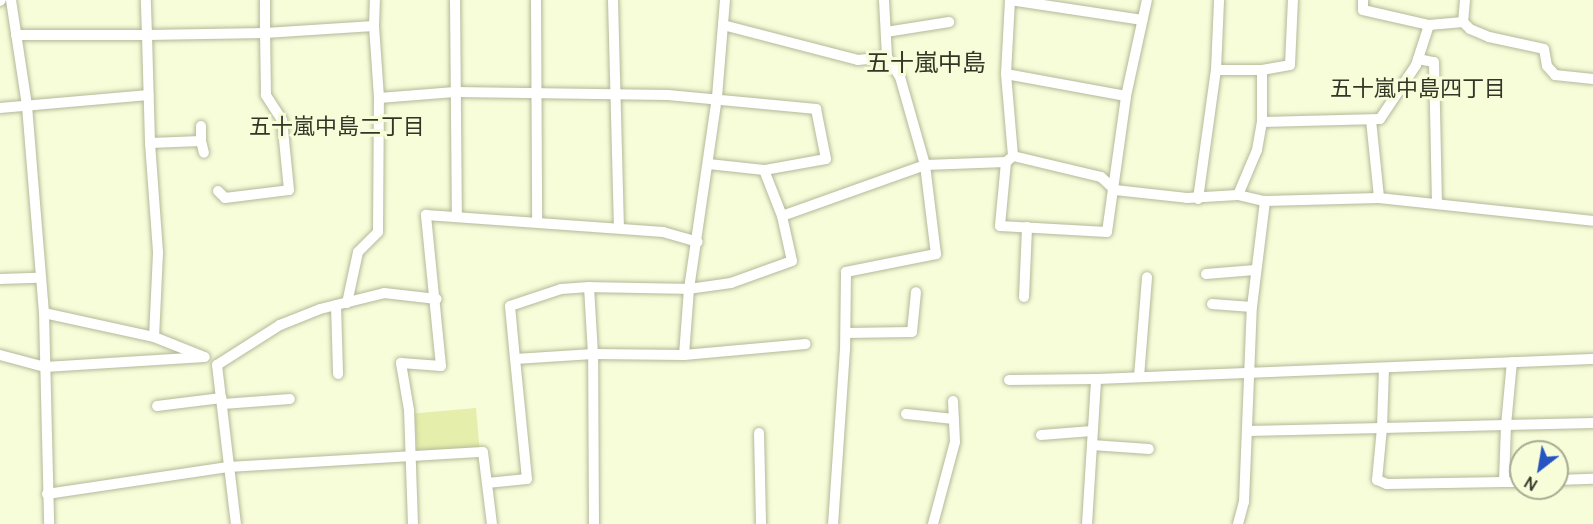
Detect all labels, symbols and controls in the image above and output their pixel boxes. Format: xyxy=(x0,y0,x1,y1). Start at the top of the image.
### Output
district label: 五十嵐中島 xyxy=(866,48,986,76)
district label: 五十嵐中島四丁目 xyxy=(1330,76,1506,102)
district label: 五十嵐中島二丁目 xyxy=(249,114,425,140)
north arrow xyxy=(1509,440,1569,500)
text: N xyxy=(1520,471,1541,496)

